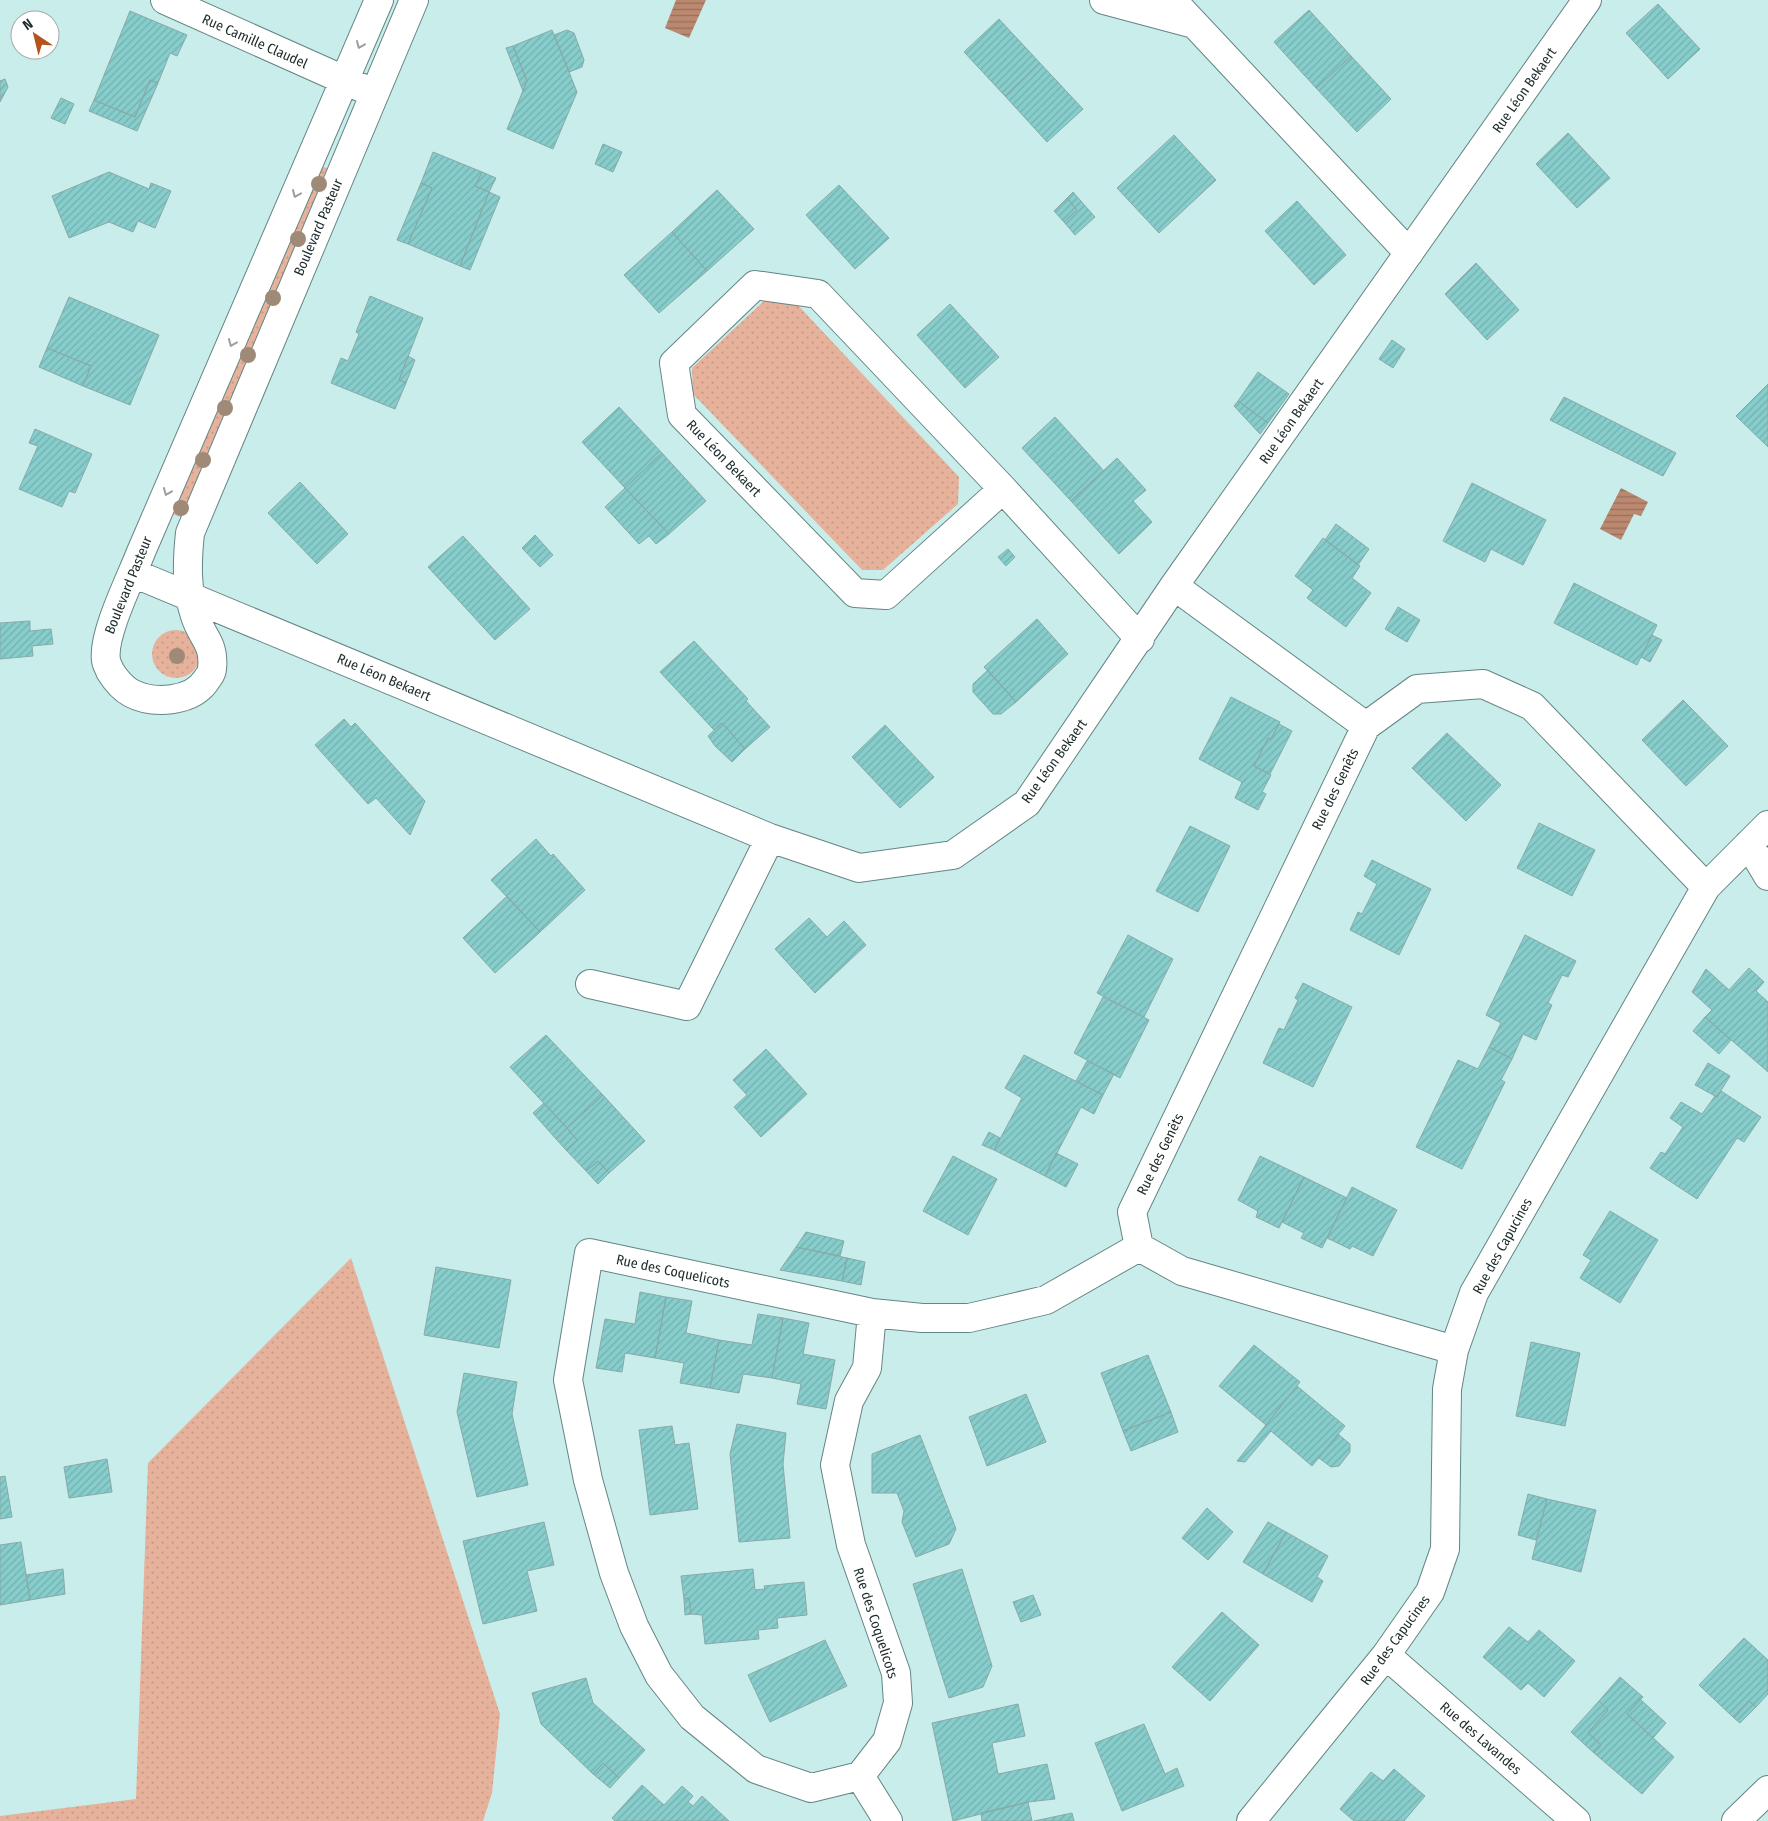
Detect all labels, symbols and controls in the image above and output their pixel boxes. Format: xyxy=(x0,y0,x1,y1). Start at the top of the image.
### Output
north arrow xyxy=(10,10,60,60)
street label: Rue Camille Claudel xyxy=(199,11,310,72)
text: N xyxy=(20,15,36,34)
one-way arrow xyxy=(356,40,367,49)
street label: Rue Léon Bekaert xyxy=(1489,44,1560,136)
street label: Boulevard Pasteur xyxy=(290,176,347,278)
one-way arrow xyxy=(292,189,303,198)
one-way arrow xyxy=(227,338,238,347)
street label: Rue Léon Bekaert xyxy=(1256,375,1327,467)
street label: Rue Léon Bekaert xyxy=(683,416,765,501)
one-way arrow xyxy=(163,488,173,496)
street label: Boulevard Pasteur xyxy=(101,534,156,637)
street label: Rue Léon Bekaert xyxy=(334,650,434,705)
street label: Rue Léon Bekaert xyxy=(1018,715,1091,807)
street label: Rue des Genêts xyxy=(1308,746,1363,833)
street label: Rue des Genêts xyxy=(1133,1111,1188,1198)
street label: Rue des Capucines xyxy=(1469,1195,1536,1297)
street label: Rue des Coquelicots xyxy=(615,1251,731,1292)
street label: Rue des Coquelicots xyxy=(850,1566,901,1681)
street label: Rue des Capucines xyxy=(1357,1592,1434,1689)
street label: Rue des Lavandes xyxy=(1436,1698,1525,1778)

